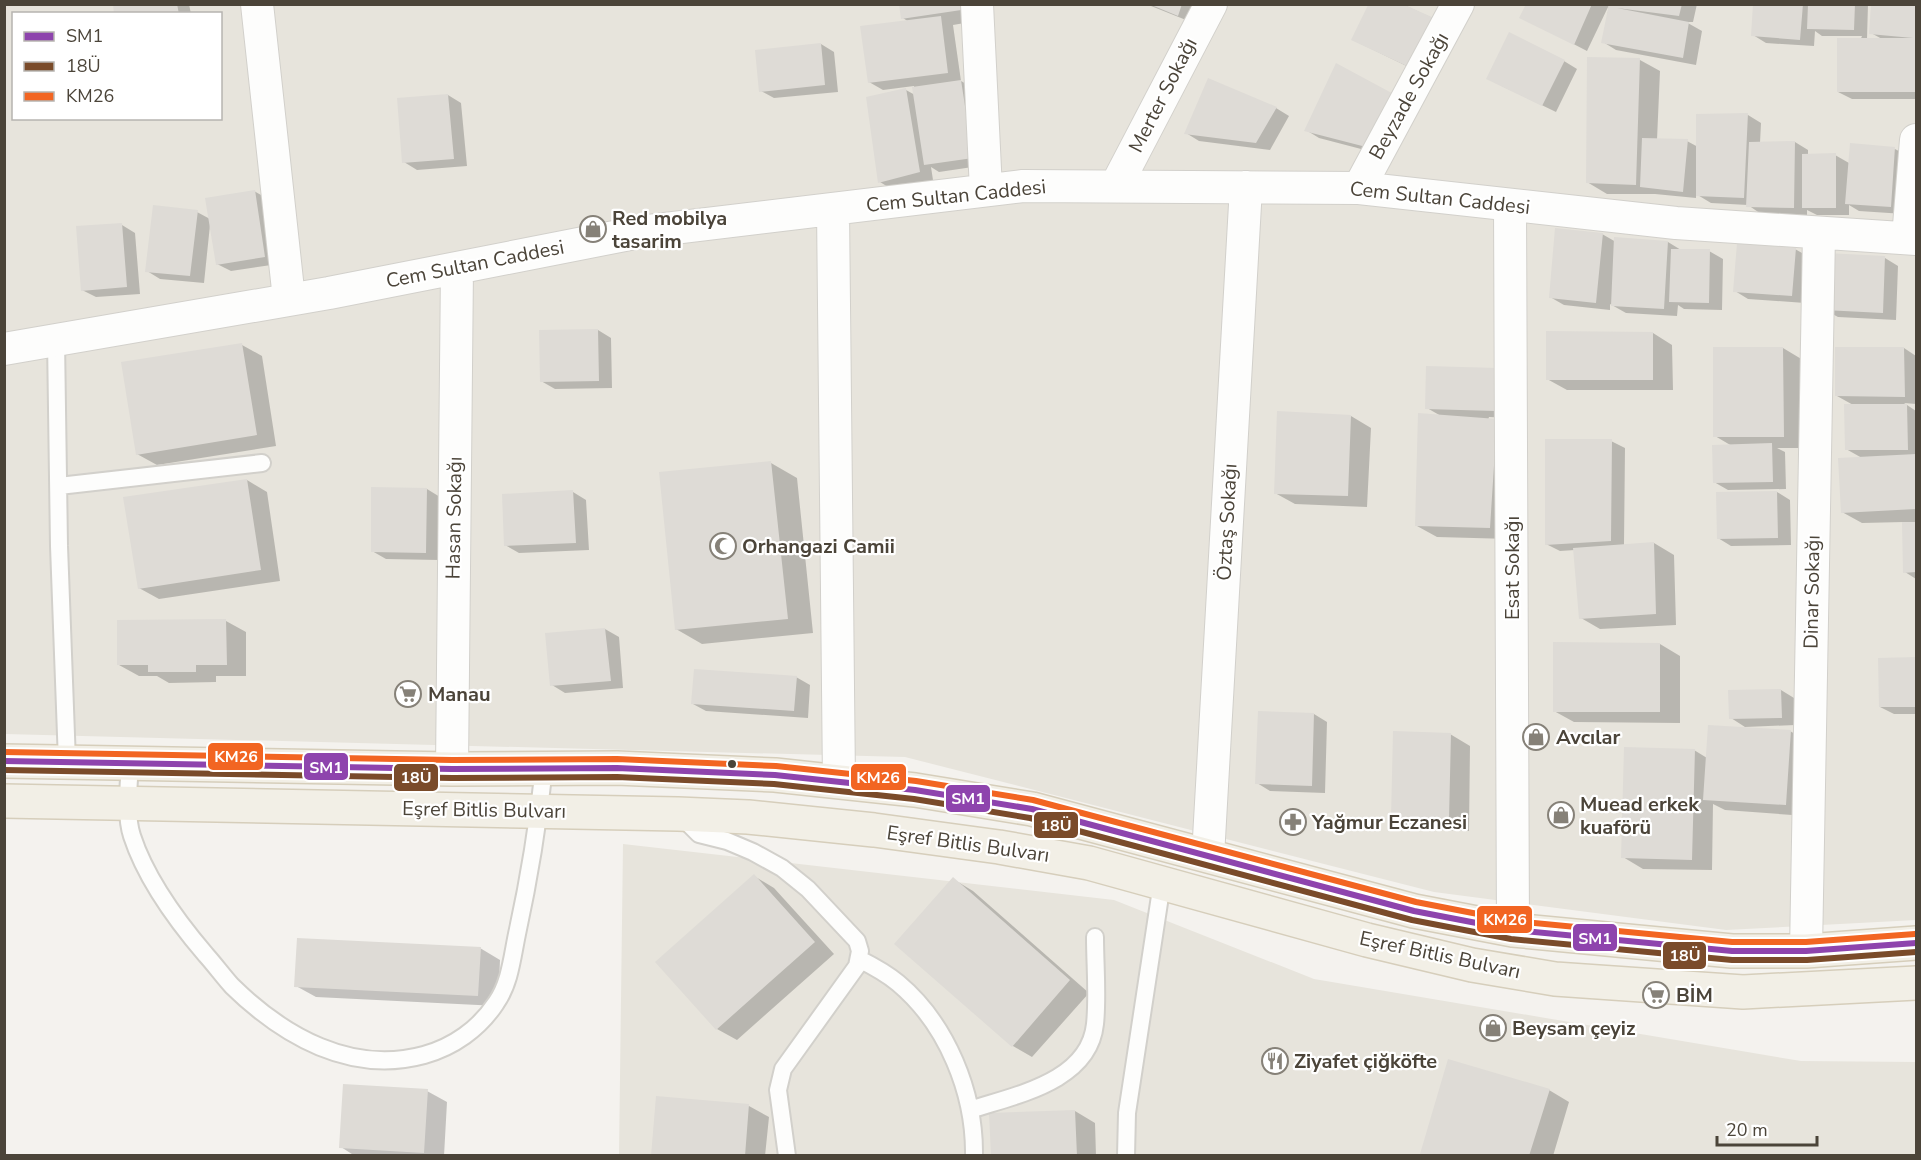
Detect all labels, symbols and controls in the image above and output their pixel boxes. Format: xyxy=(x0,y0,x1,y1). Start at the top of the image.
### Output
legend xyxy=(12,12,222,120)
text: SM1 xyxy=(66,24,103,48)
street label: Beyzade Sokağı xyxy=(1363,28,1455,164)
street label: Merter Sokağı xyxy=(1122,33,1204,157)
text: 18Ü xyxy=(66,54,101,78)
text: KM26 xyxy=(66,84,114,108)
street label: Cem Sultan Caddesi xyxy=(865,173,1047,219)
street label: Cem Sultan Caddesi xyxy=(1349,175,1531,221)
place label: Red mobilya tasarim xyxy=(612,205,727,255)
shop icon: Red mobilya tasarim xyxy=(578,214,608,244)
street label: Cem Sultan Caddesi xyxy=(384,233,566,295)
street label: Hasan Sokağı xyxy=(439,456,469,580)
street label: Öztaş Sokağı xyxy=(1210,463,1244,581)
street label: Esat Sokağı xyxy=(1499,516,1526,620)
mosque icon: Orhangazi Camii xyxy=(708,531,738,561)
place label: Orhangazi Camii xyxy=(742,533,895,560)
street label: Dinar Sokağı xyxy=(1798,535,1826,649)
supermarket icon: Manau xyxy=(393,679,423,709)
place label: Manau xyxy=(428,681,491,708)
shop icon: Avcılar xyxy=(1521,722,1551,752)
place label: Avcılar xyxy=(1556,724,1621,751)
line badge: KM26 xyxy=(207,742,264,771)
text: KM26 xyxy=(214,746,258,768)
line badge: SM1 xyxy=(303,752,349,781)
text: SM1 xyxy=(309,757,343,779)
unlabelled marker xyxy=(726,758,738,770)
line badge: 18Ü xyxy=(393,763,439,792)
line badge: KM26 xyxy=(850,763,907,791)
text: 18Ü xyxy=(400,767,432,789)
text: KM26 xyxy=(856,767,900,789)
line badge: SM1 xyxy=(945,784,991,813)
text: SM1 xyxy=(951,788,985,810)
place label: Muead erkek kuaförü xyxy=(1580,791,1700,841)
street label: Eşref Bitlis Bulvarı xyxy=(402,795,566,825)
shop icon: Muead erkek kuaförü xyxy=(1546,800,1576,830)
pharmacy icon: Yağmur Eczanesi xyxy=(1278,807,1308,837)
place label: Yağmur Eczanesi xyxy=(1311,809,1467,836)
line badge: 18Ü xyxy=(1033,811,1079,839)
text: 18Ü xyxy=(1040,815,1072,837)
street label: Eşref Bitlis Bulvarı xyxy=(885,819,1051,869)
line badge: KM26 xyxy=(1476,905,1533,934)
text: KM26 xyxy=(1483,909,1527,931)
line badge: SM1 xyxy=(1572,923,1618,952)
street label: Eşref Bitlis Bulvarı xyxy=(1357,925,1523,985)
text: SM1 xyxy=(1578,928,1612,950)
line badge: 18Ü xyxy=(1662,941,1707,970)
text: 18Ü xyxy=(1669,945,1701,967)
supermarket icon: BİM xyxy=(1641,980,1671,1010)
place label: BİM xyxy=(1676,982,1713,1009)
shop icon: Beysam çeyiz xyxy=(1478,1013,1508,1043)
place label: Beysam çeyiz xyxy=(1512,1015,1635,1042)
restaurant icon: Ziyafet çiğköfte xyxy=(1260,1046,1290,1076)
place label: Ziyafet çiğköfte xyxy=(1294,1048,1437,1075)
scale bar xyxy=(1717,1109,1818,1147)
text: 20 m xyxy=(1726,1118,1768,1142)

